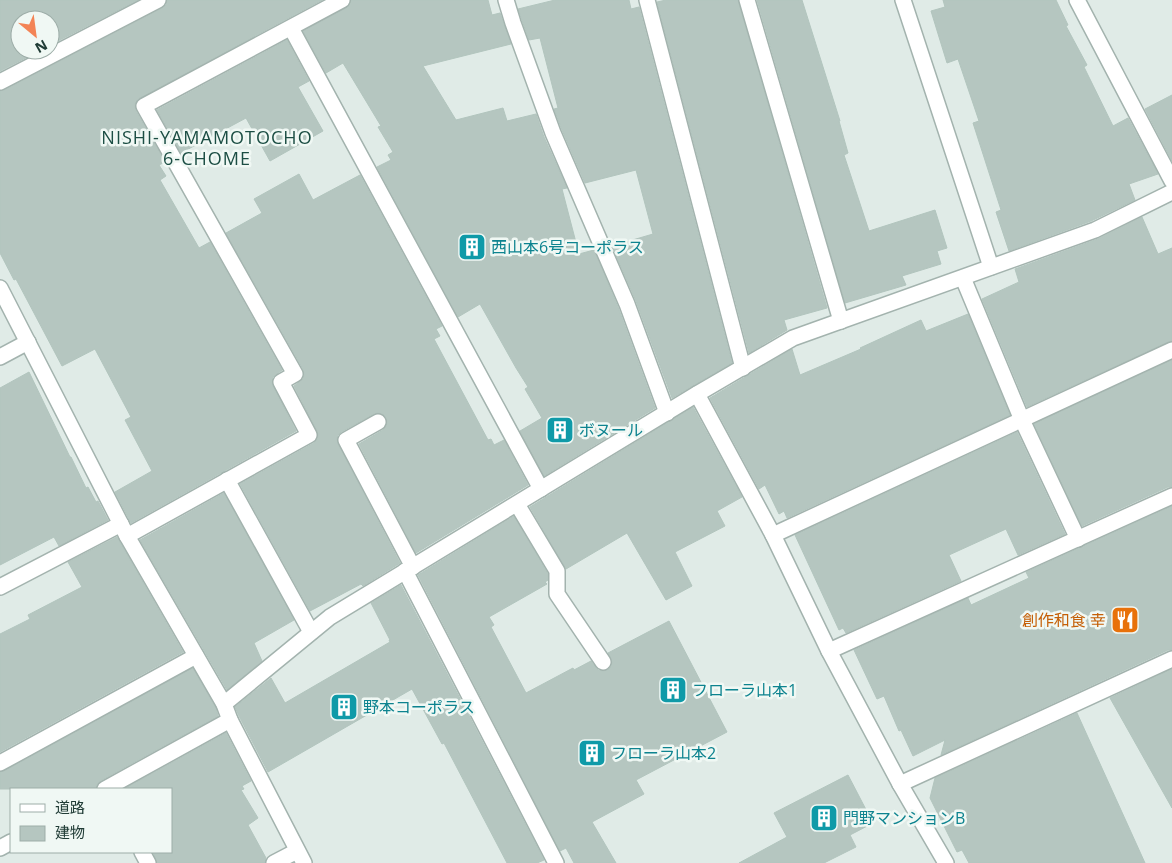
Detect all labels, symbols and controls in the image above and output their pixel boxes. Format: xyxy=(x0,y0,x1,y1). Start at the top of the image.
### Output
north arrow xyxy=(10,10,60,60)
text: N xyxy=(32,36,51,58)
district label: NISHI-YAMAMOTOCHO 6-CHOME xyxy=(101,125,313,170)
building icon: 西山本6号コーポラス xyxy=(457,232,487,262)
place label: 西山本6号コーポラス xyxy=(491,236,644,258)
building icon: ボヌール xyxy=(545,415,575,445)
place label: ボヌール xyxy=(579,419,643,441)
restaurant icon: 創作和食 幸 xyxy=(1110,605,1140,635)
place label: 創作和食 幸 xyxy=(1022,609,1106,631)
building icon: フローラ山本1 xyxy=(658,675,688,705)
place label: フローラ山本1 xyxy=(692,679,797,701)
building icon: 野本コーポラス xyxy=(329,692,359,722)
place label: 野本コーポラス xyxy=(363,696,475,718)
building icon: フローラ山本2 xyxy=(577,738,607,768)
place label: フローラ山本2 xyxy=(611,742,716,764)
legend xyxy=(10,788,172,853)
text: 道路 xyxy=(55,797,85,817)
building icon: 門野マンションB xyxy=(809,803,839,833)
place label: 門野マンションB xyxy=(843,807,965,829)
text: 建物 xyxy=(55,822,85,842)

